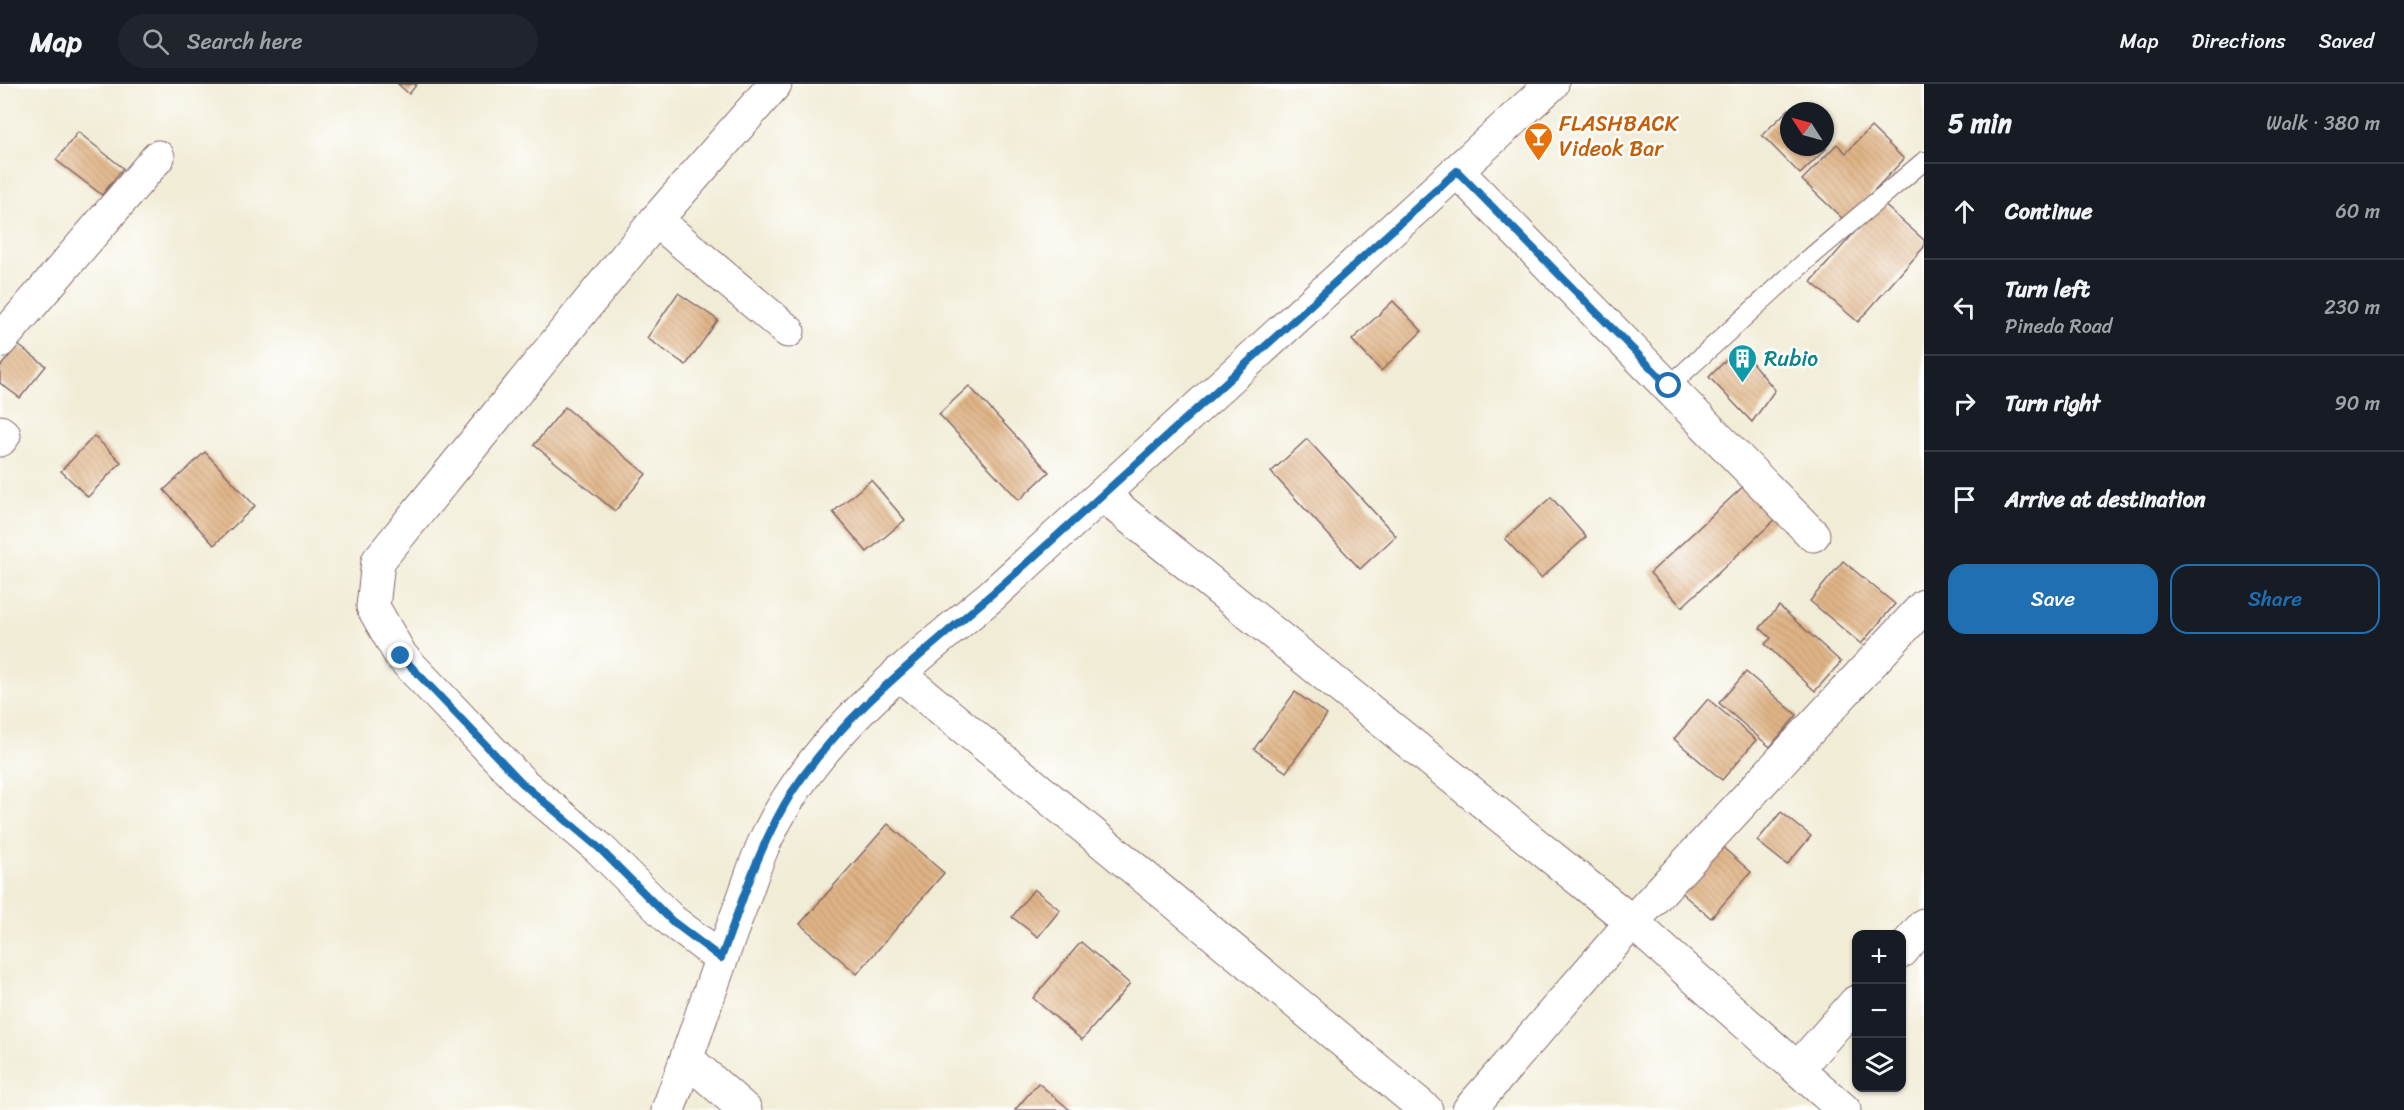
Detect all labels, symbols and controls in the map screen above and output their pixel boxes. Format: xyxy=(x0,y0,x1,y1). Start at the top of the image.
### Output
search box xyxy=(118,14,538,68)
text: Map xyxy=(30,17,82,66)
text: Search here xyxy=(187,22,303,61)
text: Map xyxy=(2120,22,2158,60)
text: Directions xyxy=(2191,22,2286,60)
text: Saved xyxy=(2319,22,2374,60)
icon: search xyxy=(139,25,172,58)
text: 5 min xyxy=(1948,100,2012,146)
north arrow xyxy=(1780,102,1834,156)
place label: FLASHBACK Videok Bar xyxy=(1559,104,1679,168)
text: Walk · 380 m xyxy=(2266,106,2380,141)
bar icon: FLASHBACK Videok Bar xyxy=(1522,120,1554,162)
text: Continue xyxy=(2005,192,2093,231)
text: 60 m xyxy=(2335,194,2380,229)
icon: ahead xyxy=(1948,195,1981,228)
text: Turn left xyxy=(2005,270,2090,309)
text: 230 m xyxy=(2324,290,2380,325)
icon: left xyxy=(1948,291,1981,324)
text: Pineda Road xyxy=(2005,309,2112,344)
place label: Rubio xyxy=(1764,339,1818,378)
building icon: Rubio xyxy=(1727,342,1759,384)
route start xyxy=(1655,372,1681,398)
text: Turn right xyxy=(2005,384,2100,423)
text: 90 m xyxy=(2335,386,2380,421)
icon: right xyxy=(1948,387,1981,420)
text: Arrive at destination xyxy=(2005,480,2206,519)
icon: arrive xyxy=(1948,483,1981,516)
button: Save xyxy=(1948,564,2158,634)
button: Share xyxy=(2170,564,2380,634)
route end xyxy=(387,642,413,668)
map controls xyxy=(1852,930,1906,1092)
button: + xyxy=(1852,930,1906,984)
button: − xyxy=(1852,984,1906,1038)
button: layers xyxy=(1852,1038,1906,1092)

